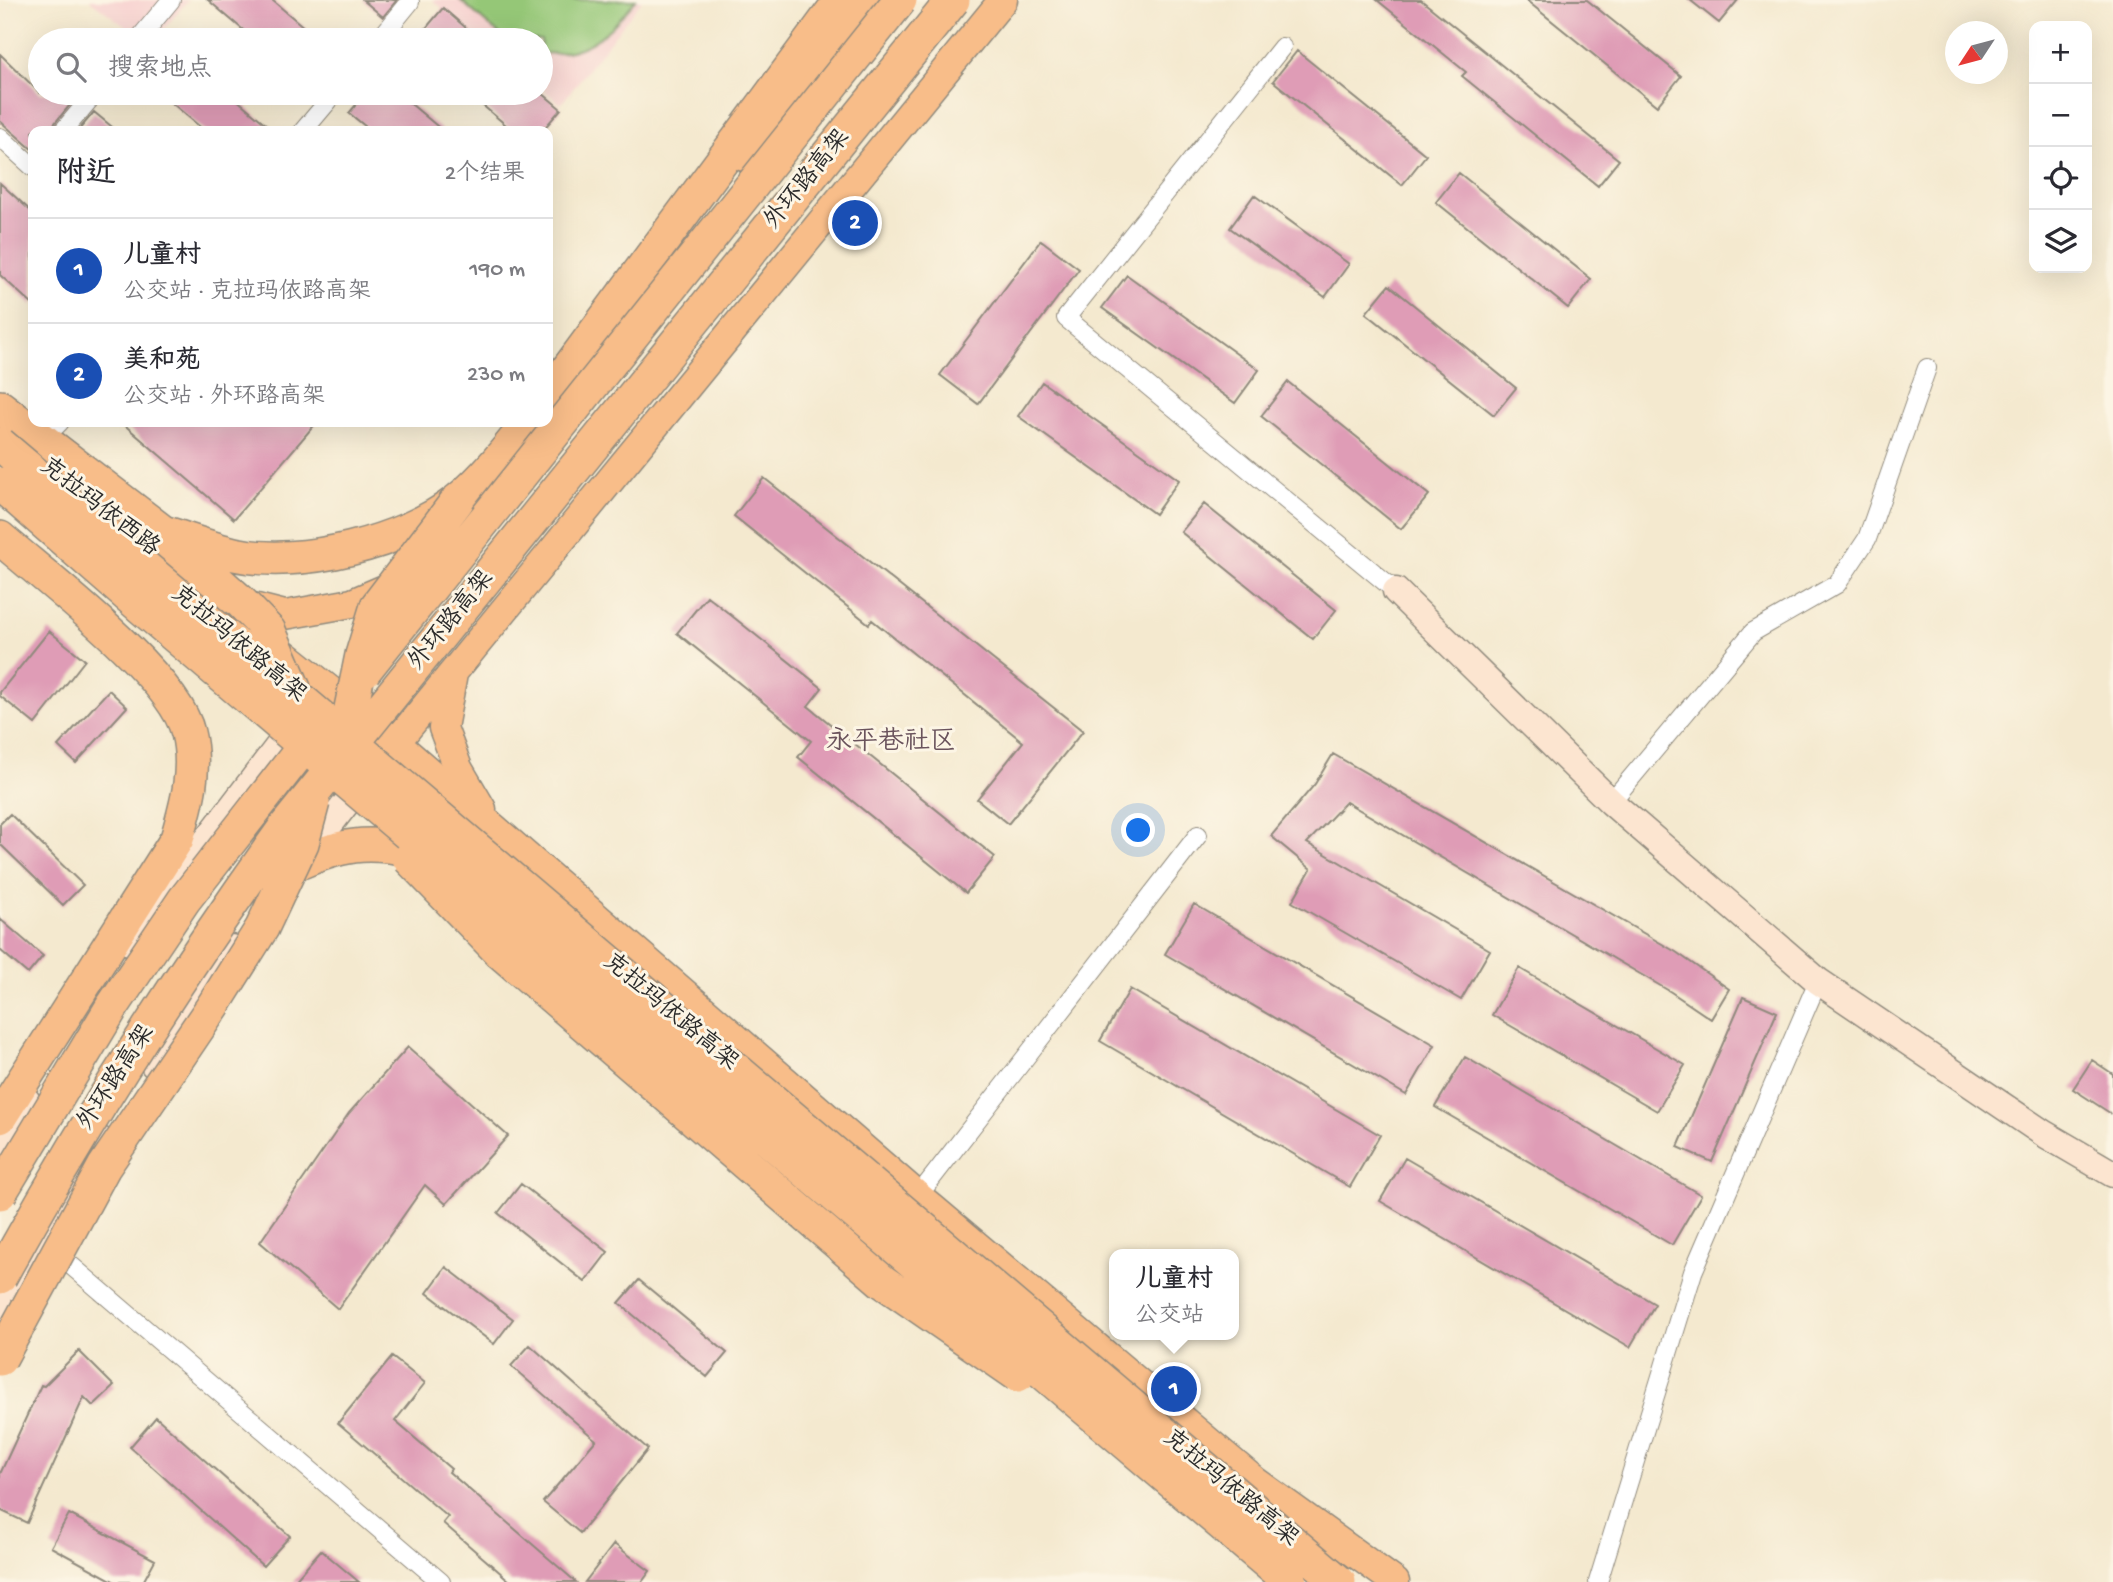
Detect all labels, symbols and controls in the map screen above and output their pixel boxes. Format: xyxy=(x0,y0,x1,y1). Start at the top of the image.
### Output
north arrow xyxy=(1945,21,2008,84)
map controls xyxy=(2029,21,2092,273)
button: + xyxy=(2029,21,2092,84)
search box xyxy=(28,28,553,105)
icon: search xyxy=(52,48,90,86)
text: 搜索地点 xyxy=(108,55,212,86)
button: − xyxy=(2029,84,2092,147)
street label: 外环路高架 xyxy=(757,123,857,236)
button: locate xyxy=(2029,147,2092,210)
text: 附近 xyxy=(56,158,116,193)
text: 2个结果 xyxy=(445,161,525,188)
pin: 2 xyxy=(832,197,878,249)
button: layers xyxy=(2029,210,2092,273)
text: 儿童村 xyxy=(123,242,201,273)
text: 1 xyxy=(74,257,84,284)
text: 190 m xyxy=(469,257,525,284)
text: 公交站 · 克拉玛依路高架 xyxy=(123,279,371,306)
text: 美和苑 xyxy=(123,347,201,378)
text: 2 xyxy=(73,362,85,389)
text: 230 m xyxy=(467,362,525,389)
text: 公交站 · 外环路高架 xyxy=(123,384,325,411)
street label: 克拉玛依西路 xyxy=(33,451,166,564)
street label: 外环路高架 xyxy=(401,564,501,677)
street label: 克拉玛依路高架 xyxy=(164,578,313,710)
district label: 永平巷社区 xyxy=(826,726,956,759)
your location xyxy=(1121,813,1155,847)
street label: 克拉玛依路高架 xyxy=(596,946,745,1078)
street label: 外环路高架 xyxy=(70,1019,162,1136)
popup xyxy=(1109,1249,1239,1340)
text: 儿童村 xyxy=(1135,1266,1213,1297)
text: 公交站 xyxy=(1135,1303,1204,1330)
pin: 1 xyxy=(1151,1363,1197,1415)
street label: 克拉玛依路高架 xyxy=(1156,1422,1305,1554)

